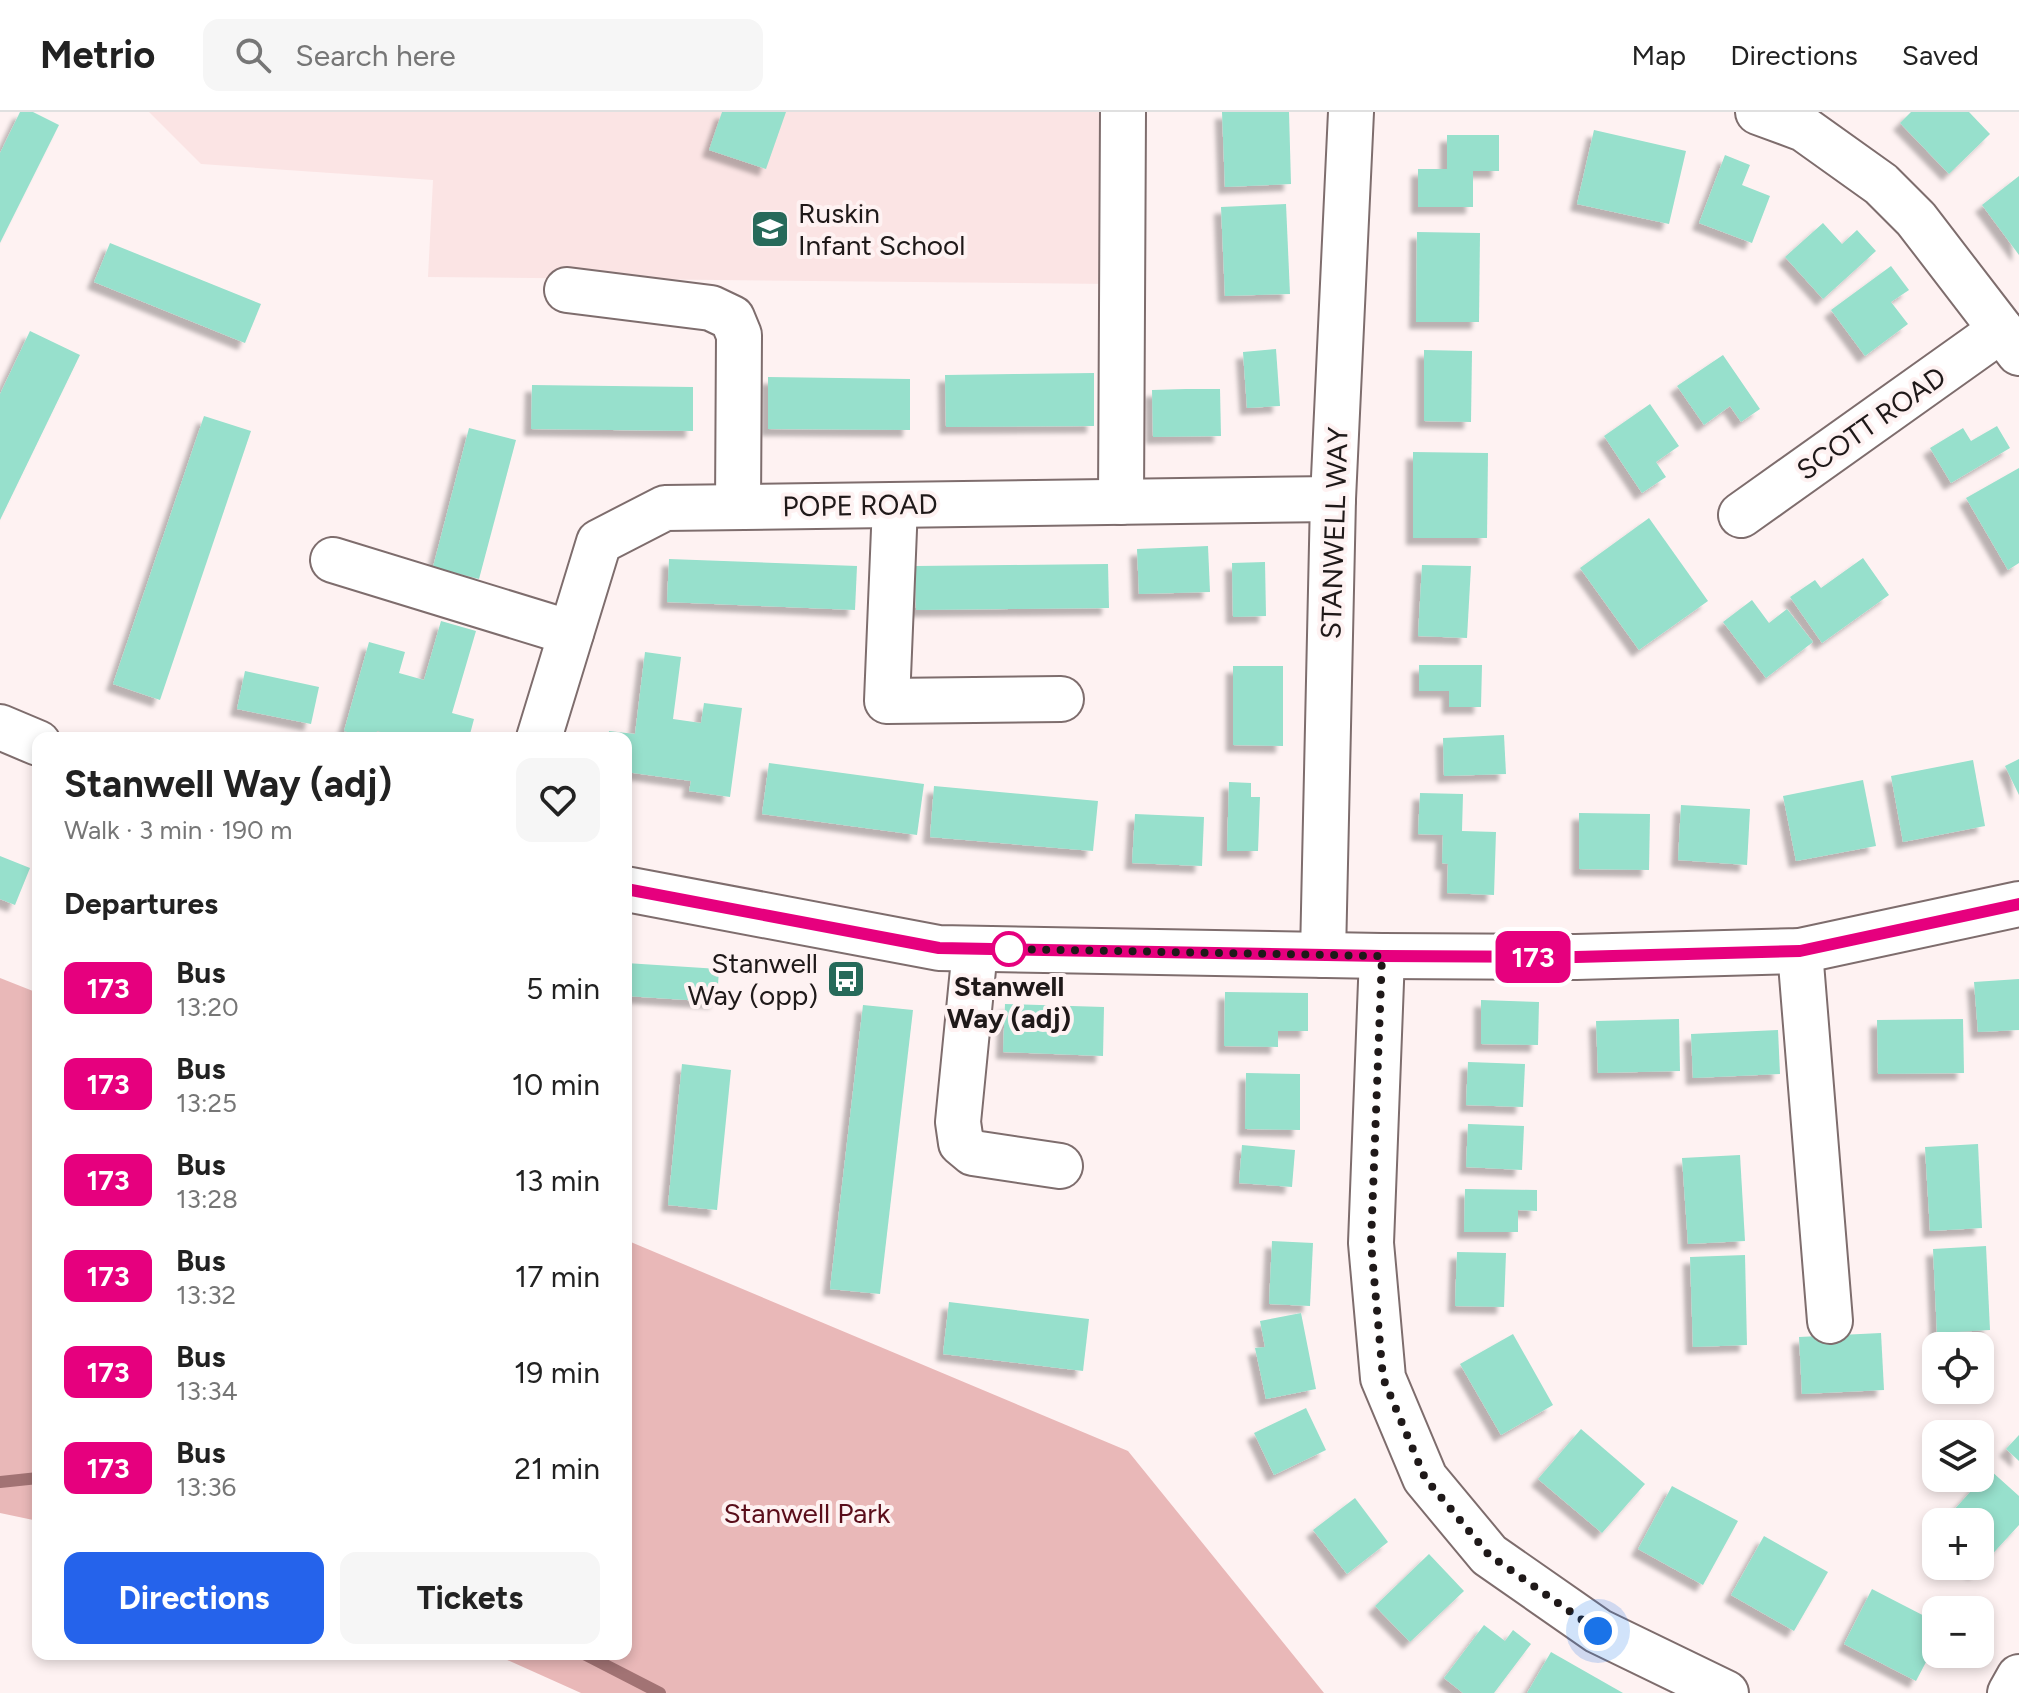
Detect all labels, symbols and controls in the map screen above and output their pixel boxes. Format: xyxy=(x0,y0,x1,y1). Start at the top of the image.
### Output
search box xyxy=(203,19,763,91)
text: Metrio xyxy=(40,32,155,78)
icon: search xyxy=(231,33,275,77)
text: Search here xyxy=(295,37,456,74)
text: Map xyxy=(1632,38,1686,72)
text: Directions xyxy=(1730,38,1858,72)
text: Saved xyxy=(1902,38,1979,72)
place label: Ruskin Infant School xyxy=(798,196,965,262)
school or university icon: Ruskin Infant School xyxy=(749,208,791,250)
street label: SCOTT ROAD xyxy=(1790,359,1952,487)
street label: STANWELL WAY xyxy=(1313,426,1355,640)
street label: POPE ROAD xyxy=(782,487,938,523)
button: heart xyxy=(516,758,600,842)
text: Stanwell Way (adj) xyxy=(64,761,392,807)
text: Walk · 3 min · 190 m xyxy=(64,814,292,846)
text: Departures xyxy=(64,885,218,922)
line badge: 173 xyxy=(1487,931,1579,983)
marker: Stanwell Way (adj) xyxy=(992,932,1026,966)
text: 173 xyxy=(1512,940,1554,974)
place label: Stanwell Way (opp) xyxy=(688,946,818,1012)
text: Bus xyxy=(176,954,225,991)
bus stop icon: Stanwell Way (opp) xyxy=(825,958,867,1000)
place label: Stanwell Way (adj) xyxy=(947,969,1071,1035)
text: 5 min xyxy=(526,970,600,1007)
text: 173 xyxy=(87,971,129,1005)
text: 13:20 xyxy=(176,991,239,1023)
text: Bus xyxy=(176,1050,225,1087)
text: 10 min xyxy=(512,1066,600,1103)
text: 173 xyxy=(87,1067,129,1101)
text: 13:25 xyxy=(176,1087,237,1119)
text: Bus xyxy=(176,1146,225,1183)
text: 13 min xyxy=(515,1162,600,1199)
text: 173 xyxy=(87,1163,129,1197)
text: 13:28 xyxy=(176,1183,238,1215)
text: Bus xyxy=(176,1242,225,1279)
text: 17 min xyxy=(515,1258,600,1295)
text: 173 xyxy=(87,1259,129,1293)
text: 13:32 xyxy=(176,1279,236,1311)
map controls xyxy=(1922,1332,1994,1668)
button: locate xyxy=(1922,1332,1994,1404)
text: Bus xyxy=(176,1338,225,1375)
text: 19 min xyxy=(514,1354,600,1391)
text: 173 xyxy=(87,1355,129,1389)
text: 13:34 xyxy=(176,1375,238,1407)
button: layers xyxy=(1922,1420,1994,1492)
text: Bus xyxy=(176,1434,225,1471)
text: 21 min xyxy=(514,1450,600,1487)
text: 173 xyxy=(87,1451,129,1485)
text: 13:36 xyxy=(176,1471,236,1503)
park label: Stanwell Park xyxy=(724,1496,891,1530)
button: + xyxy=(1922,1508,1994,1580)
button: Directions xyxy=(64,1552,324,1644)
button: Tickets xyxy=(340,1552,600,1644)
button: − xyxy=(1922,1596,1994,1668)
your location xyxy=(1578,1611,1618,1651)

